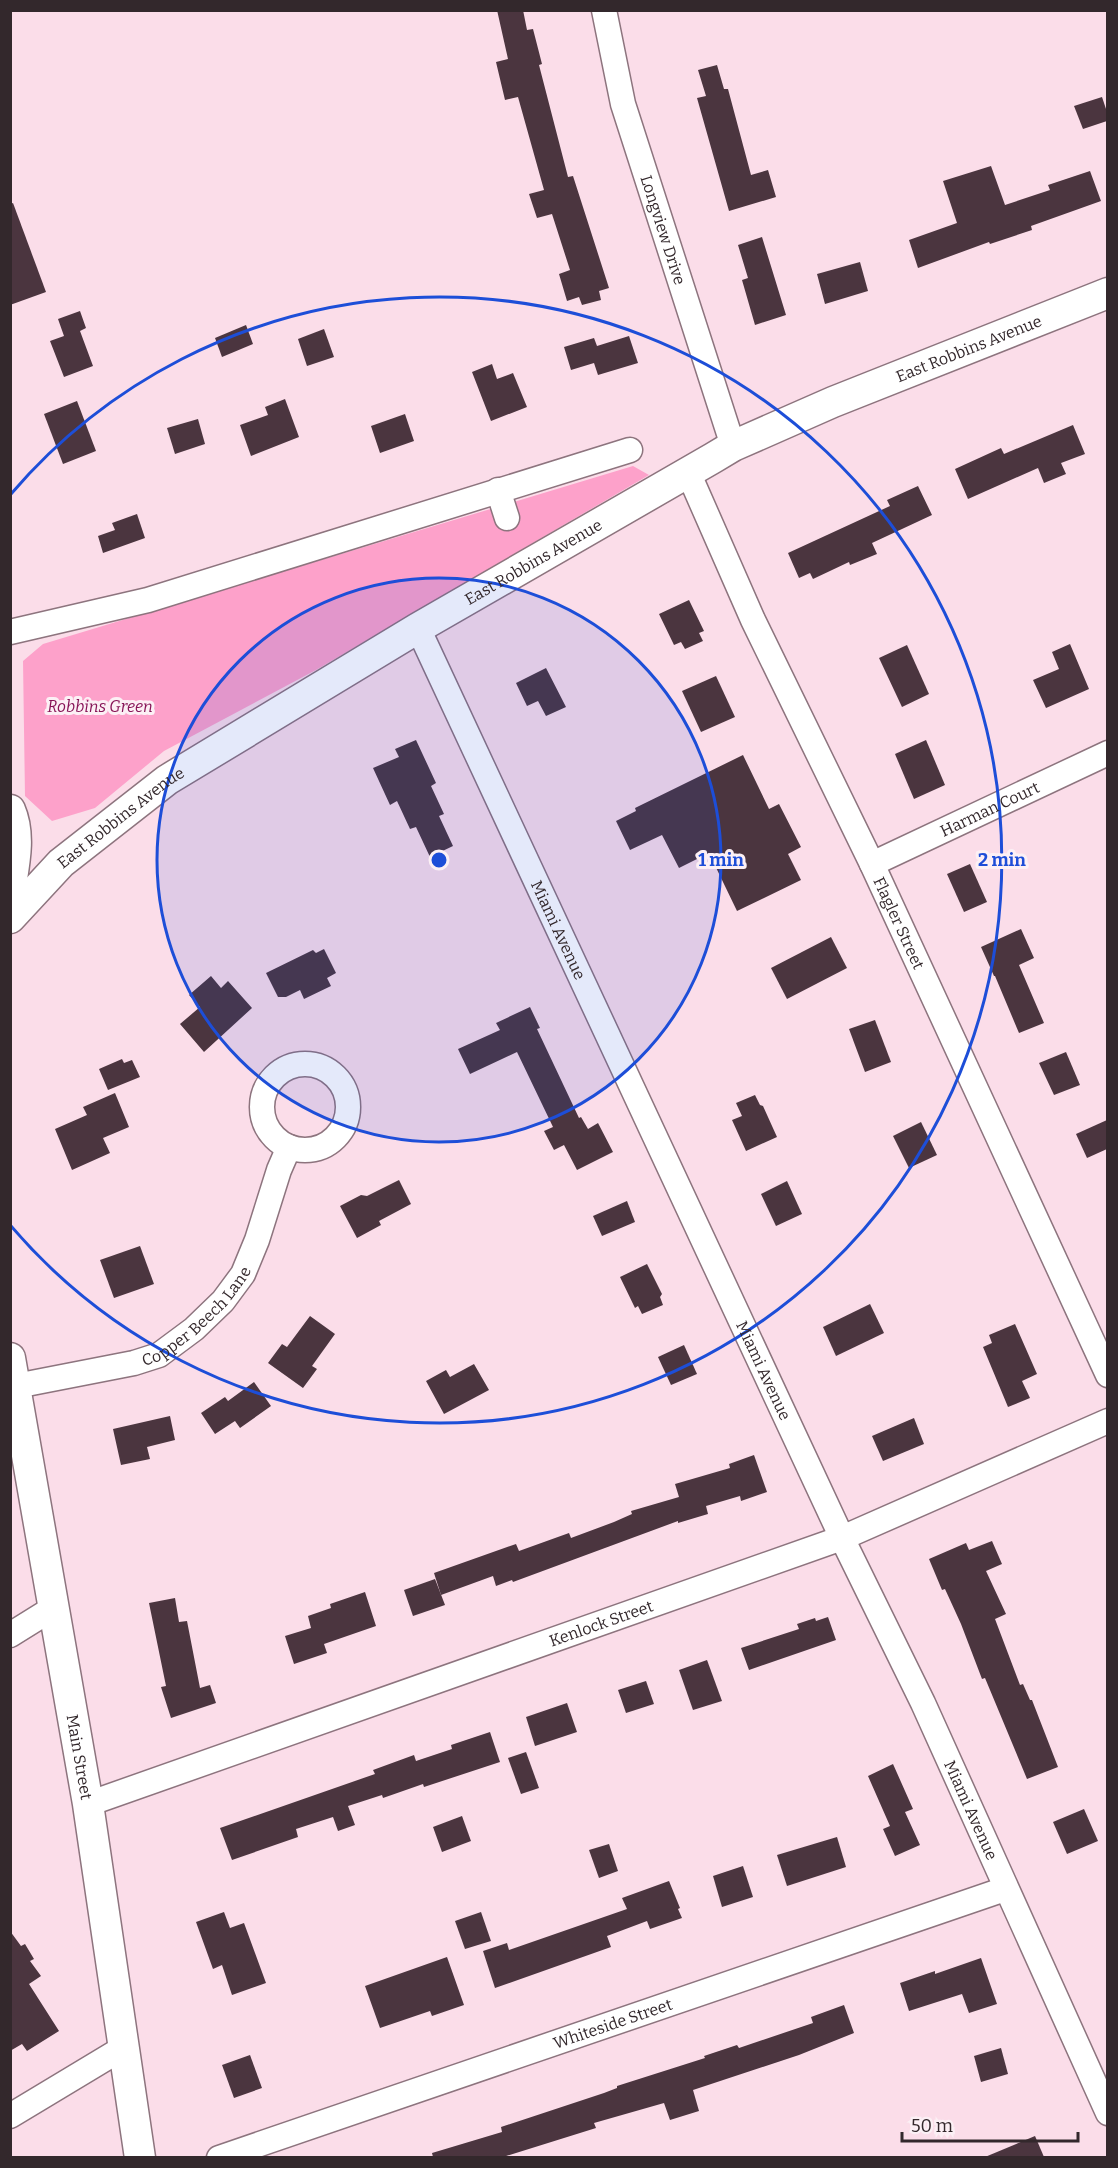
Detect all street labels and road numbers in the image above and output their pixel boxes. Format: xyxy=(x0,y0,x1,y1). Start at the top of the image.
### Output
street label: Longview Drive xyxy=(637,173,689,287)
street label: East Robbins Avenue xyxy=(893,311,1044,386)
street label: East Robbins Avenue xyxy=(461,515,605,609)
street label: East Robbins Avenue xyxy=(53,763,188,872)
street label: Harman Court xyxy=(937,778,1043,841)
street label: Flagler Street xyxy=(869,874,928,972)
street label: Miami Avenue xyxy=(527,877,589,983)
street label: Copper Beech Lane xyxy=(139,1264,255,1370)
street label: Miami Avenue xyxy=(732,1318,795,1423)
street label: Kenlock Street xyxy=(547,1596,656,1651)
street label: Main Street xyxy=(63,1713,96,1801)
street label: Miami Avenue xyxy=(940,1757,1001,1863)
street label: Whiteside Street xyxy=(551,1995,675,2053)

